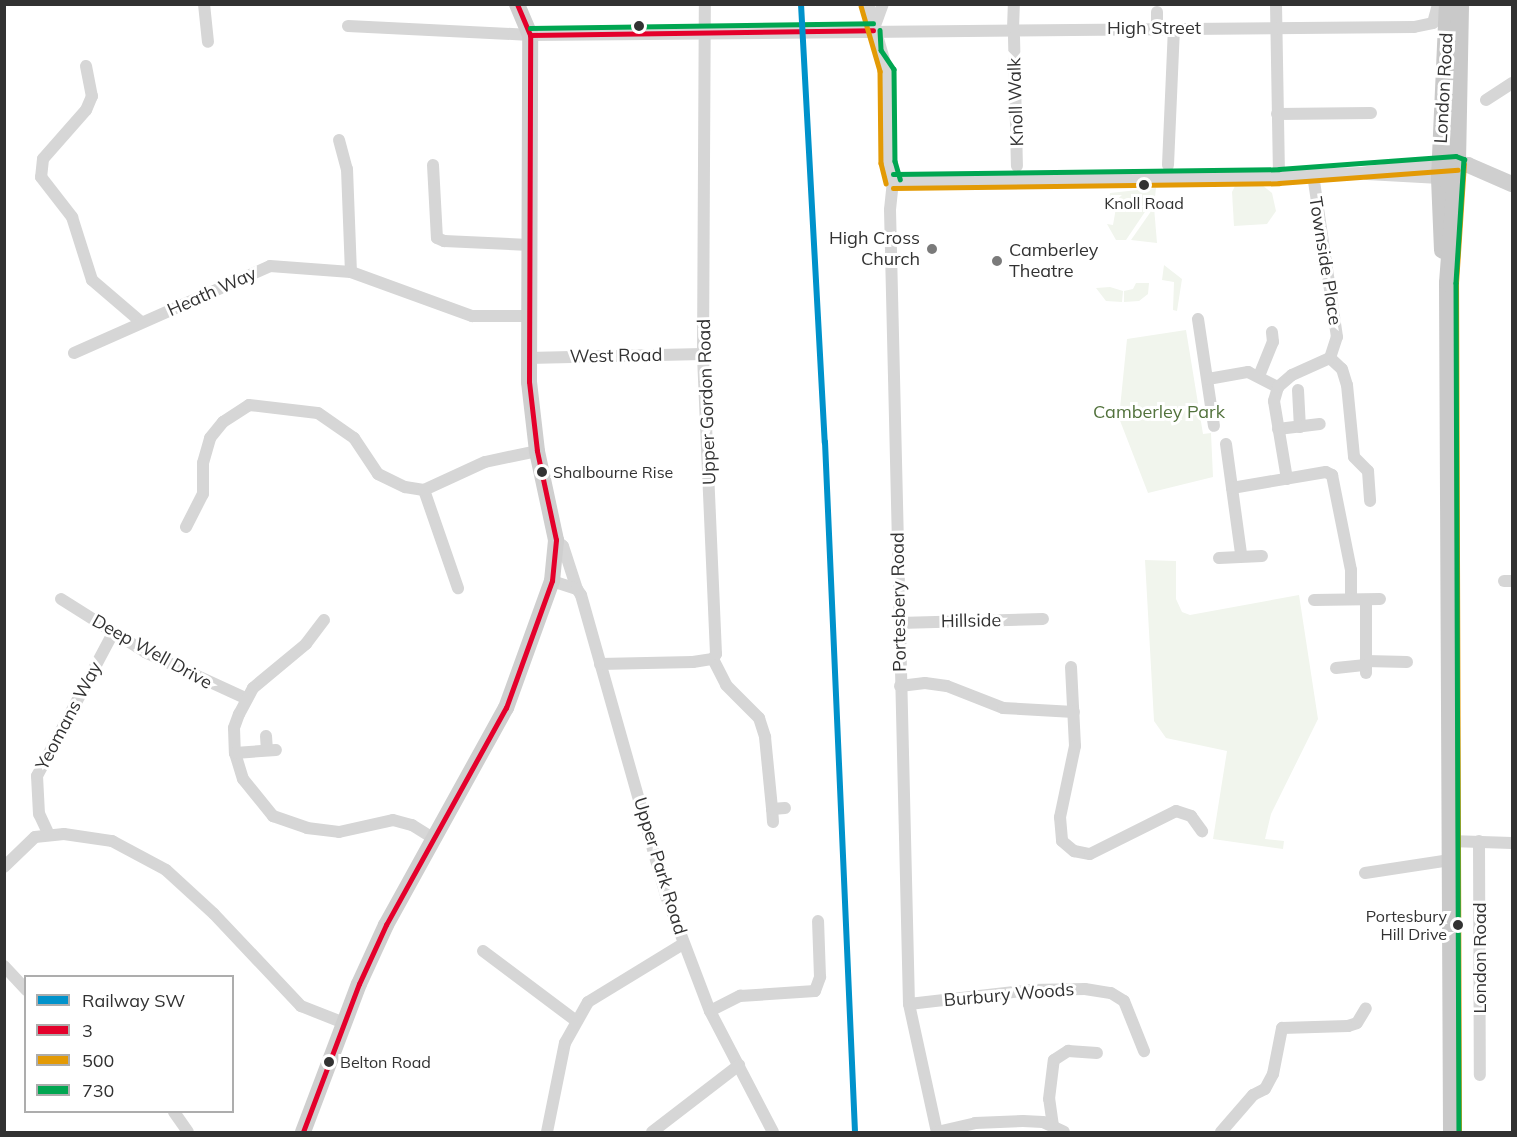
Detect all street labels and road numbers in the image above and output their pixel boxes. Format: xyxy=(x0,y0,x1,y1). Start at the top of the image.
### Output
street label: High Street xyxy=(1107,17,1201,39)
street label: London Road xyxy=(1430,32,1458,144)
street label: Knoll Walk xyxy=(1004,57,1028,147)
street label: Townside Place xyxy=(1304,195,1346,327)
street label: Heath Way xyxy=(164,263,260,321)
street label: Upper Gordon Road xyxy=(693,319,721,485)
street label: West Road xyxy=(569,344,663,368)
street label: Portesbery Road xyxy=(887,532,911,672)
street label: Deep Well Drive xyxy=(88,610,216,694)
street label: Hillside xyxy=(941,610,1001,632)
street label: Yeomans Way xyxy=(31,658,107,774)
street label: Upper Park Road xyxy=(629,795,691,937)
street label: London Road xyxy=(1469,903,1491,1013)
street label: Burbury Woods xyxy=(943,979,1075,1011)

